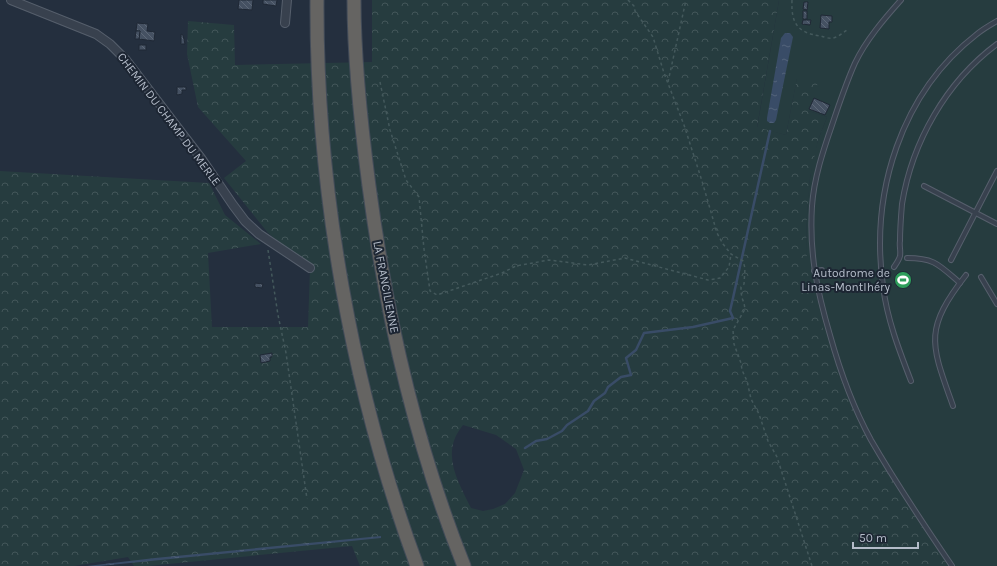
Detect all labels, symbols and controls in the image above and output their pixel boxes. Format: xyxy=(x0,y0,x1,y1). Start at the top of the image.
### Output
street label: CHEMIN DU CHAMP DU MERLE xyxy=(115,50,223,188)
street label: LA FRANCILIENNE xyxy=(370,240,402,334)
place label: Autodrome de Linas-Montlhéry xyxy=(801,266,890,294)
sports icon: Autodrome de Linas-Montlhéry xyxy=(893,270,913,290)
scale bar xyxy=(853,524,918,550)
text: 50 m xyxy=(859,531,887,545)

